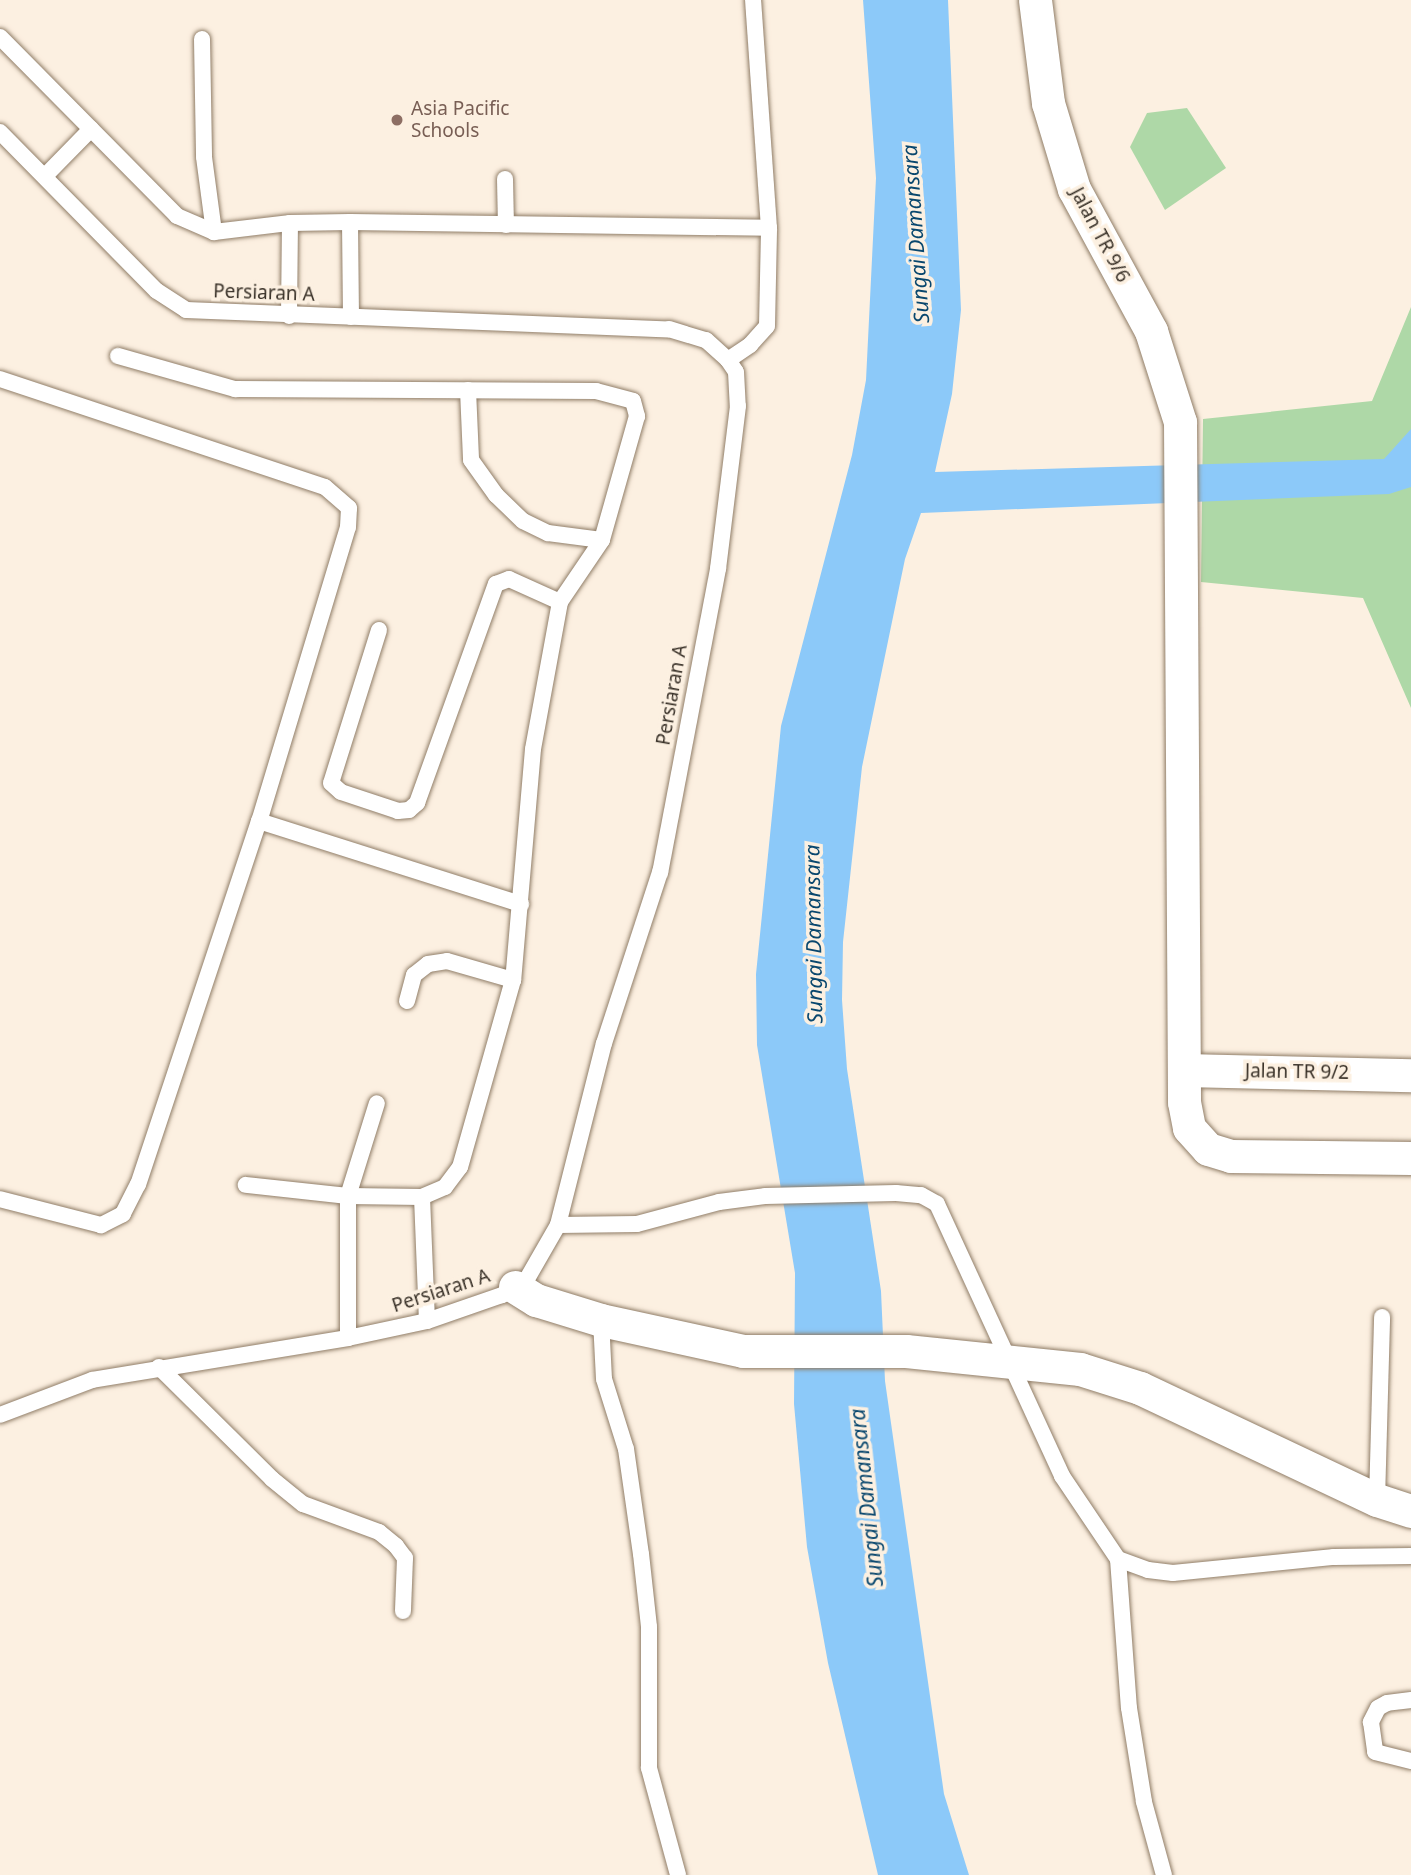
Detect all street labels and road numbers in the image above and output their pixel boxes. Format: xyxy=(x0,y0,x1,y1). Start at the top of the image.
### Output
street label: Jalan TR 9/6 xyxy=(1065,184,1135,286)
street label: Persiaran A xyxy=(213,280,315,306)
street label: Persiaran A xyxy=(652,643,692,747)
street label: Jalan TR 9/2 xyxy=(1245,1060,1349,1084)
street label: Persiaran A xyxy=(389,1264,493,1318)

